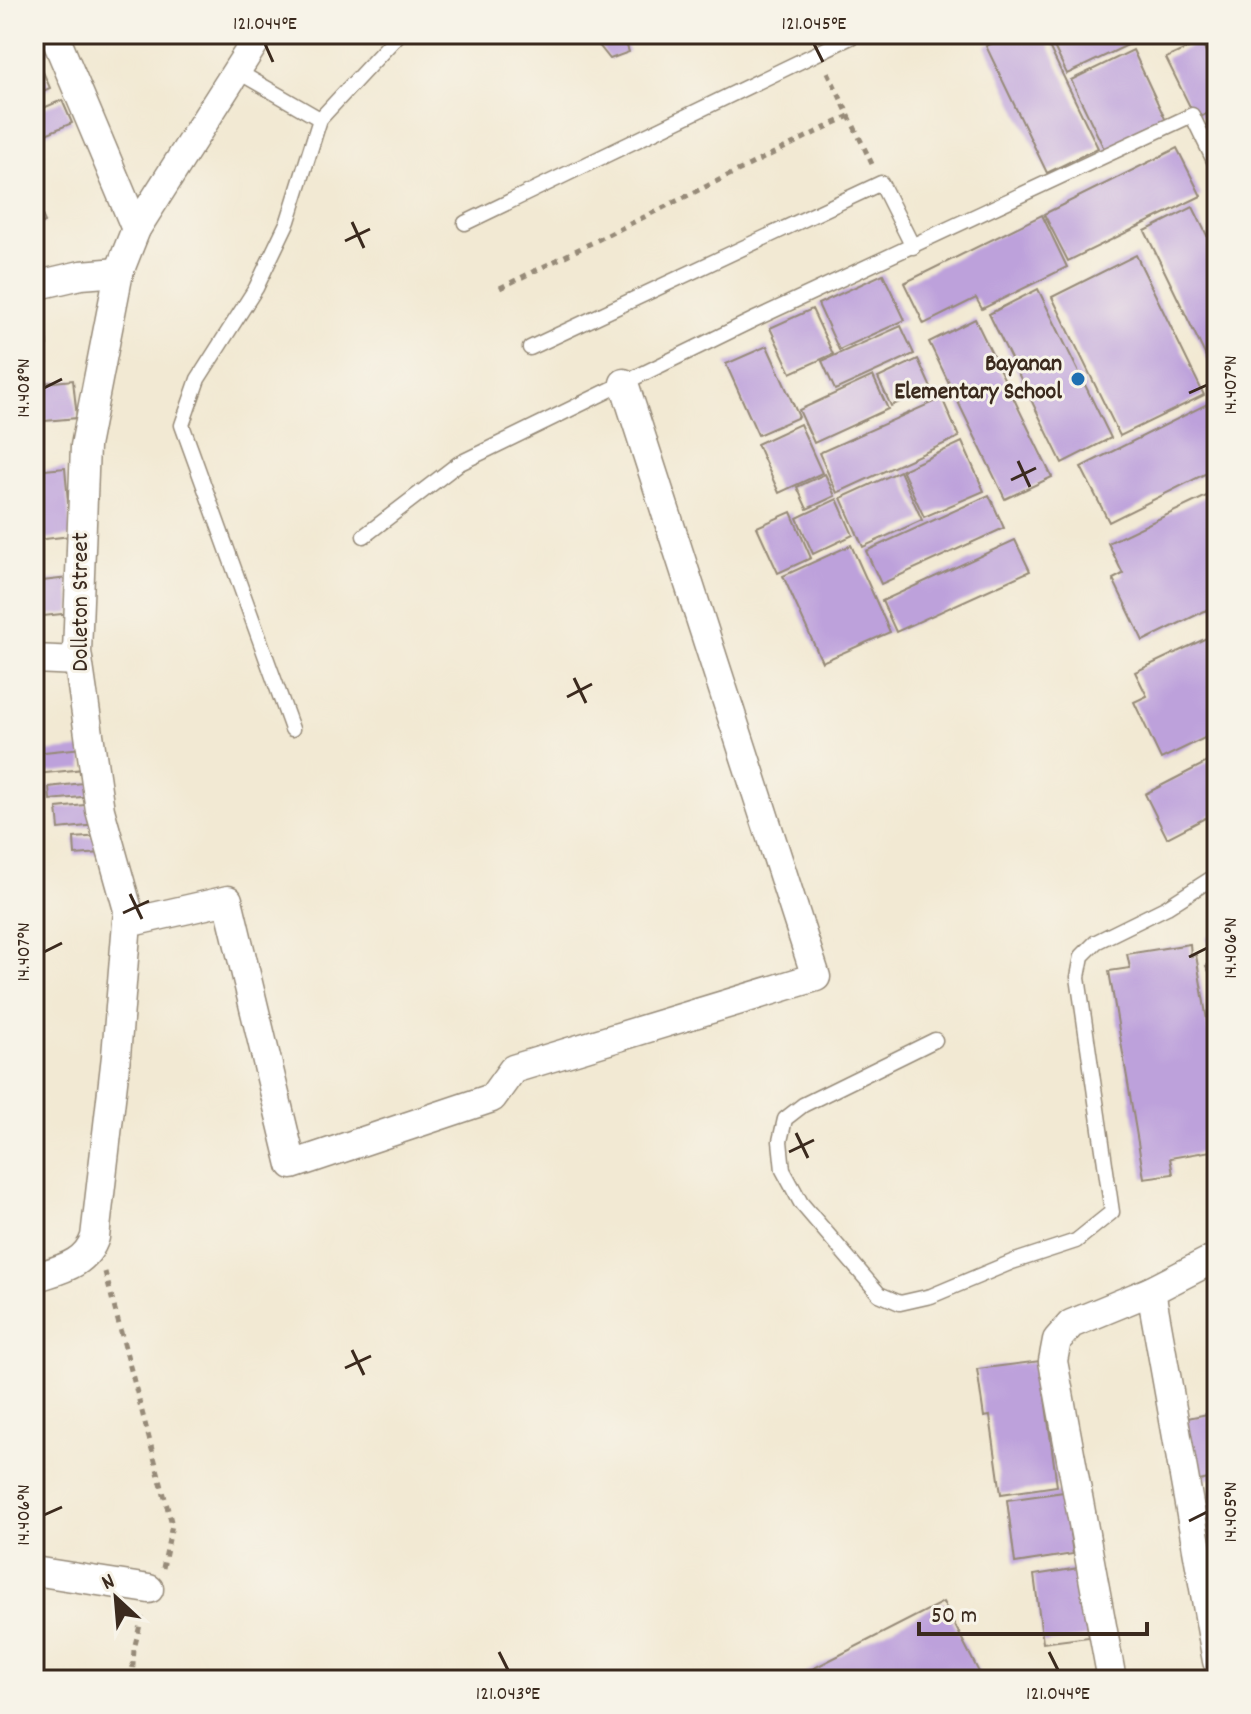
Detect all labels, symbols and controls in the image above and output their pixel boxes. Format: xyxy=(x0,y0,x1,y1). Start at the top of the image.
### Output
text: 121.044°E xyxy=(233,11,297,39)
text: 121.045°E xyxy=(782,11,846,39)
place label: Bayanan Elementary School xyxy=(894,348,1062,410)
text: 14.407°N xyxy=(1218,355,1246,415)
text: 14.408°N xyxy=(11,358,39,418)
marker: Bayanan Elementary School xyxy=(1069,370,1087,388)
street label: Dolleton Street xyxy=(65,532,99,672)
text: 14.406°N xyxy=(1218,917,1246,979)
text: 14.407°N xyxy=(11,922,39,982)
text: 14.405°N xyxy=(1218,1482,1246,1542)
text: 14.406°N xyxy=(11,1484,39,1546)
north arrow xyxy=(76,1558,156,1638)
text: N xyxy=(97,1567,121,1599)
scale bar xyxy=(919,1586,1147,1636)
text: 50 m xyxy=(931,1600,977,1634)
text: 121.043°E xyxy=(476,1681,540,1709)
text: 121.044°E xyxy=(1026,1681,1090,1709)

